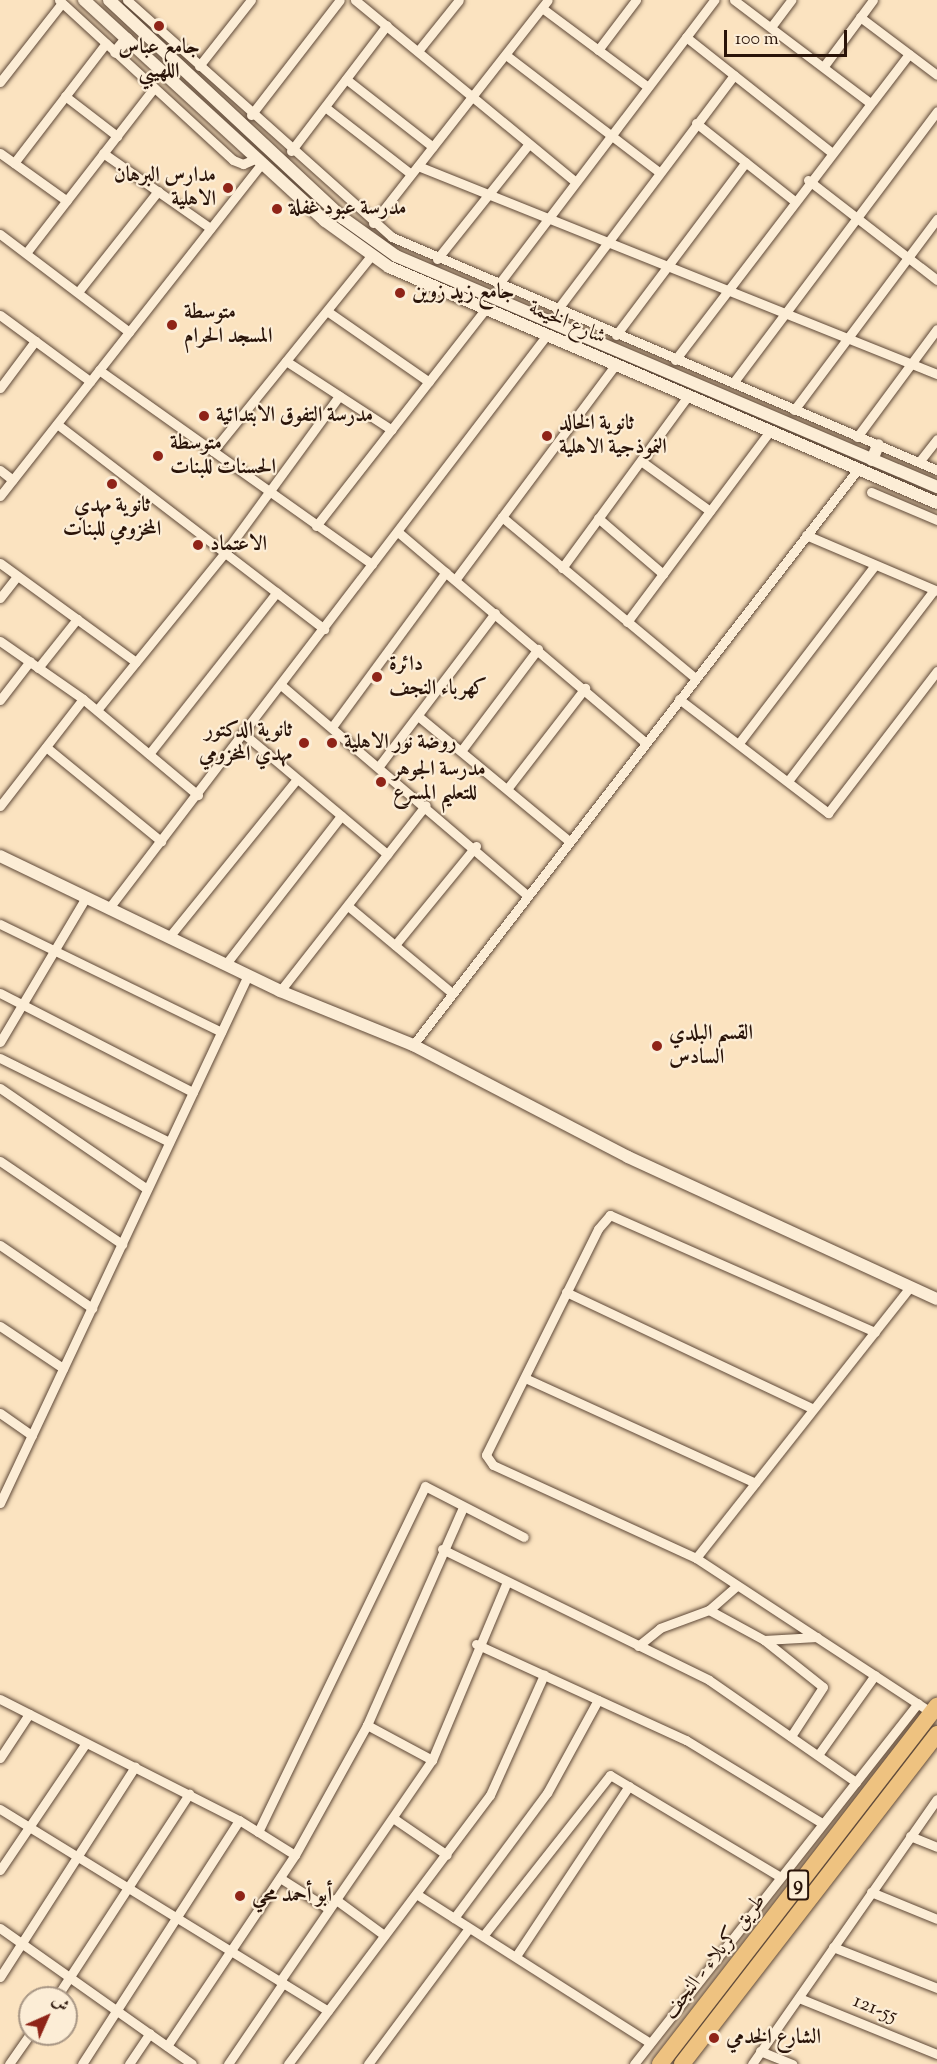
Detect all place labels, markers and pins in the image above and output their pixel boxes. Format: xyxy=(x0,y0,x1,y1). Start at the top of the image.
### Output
marker: جامع عباس اللهيبي xyxy=(152,19,166,33)
place label: جامع عباس اللهيبي xyxy=(118,35,200,85)
place label: مدارس البرهان الاهلية xyxy=(114,163,216,213)
marker: مدارس البرهان الاهلية xyxy=(221,181,235,195)
place label: مدرسة عبود غفلة xyxy=(289,196,406,222)
marker: مدرسة عبود غفلة xyxy=(270,202,284,216)
place label: جامع زيد زوين xyxy=(412,280,514,306)
marker: جامع زيد زوين xyxy=(393,286,407,300)
place label: متوسطة المسجد الحرام xyxy=(184,300,273,350)
marker: متوسطة المسجد الحرام xyxy=(165,318,179,332)
place label: مدرسة التفوق الابتدائية xyxy=(216,403,373,429)
marker: مدرسة التفوق الابتدائية xyxy=(197,409,211,423)
place label: ثانوية الخالد النموذجية الاهلية xyxy=(559,411,667,461)
marker: ثانوية الخالد النموذجية الاهلية xyxy=(540,429,554,443)
place label: متوسطة الحسنات للبنات xyxy=(170,431,276,481)
marker: متوسطة الحسنات للبنات xyxy=(151,449,165,463)
marker: ثانوية مهدي المخزومي للبنات xyxy=(105,477,119,491)
place label: ثانوية مهدي المخزومي للبنات xyxy=(63,493,161,543)
place label: الاعتماد xyxy=(210,532,267,558)
marker: الاعتماد xyxy=(191,538,205,552)
place label: دائرة كهرباء النجف xyxy=(389,652,487,702)
marker: دائرة كهرباء النجف xyxy=(370,670,384,684)
place label: ثانوية الدكتور مهدي المخزومي xyxy=(199,718,292,768)
place label: روضة نور الاهلية xyxy=(344,730,457,756)
marker: ثانوية الدكتور مهدي المخزومي xyxy=(297,736,311,750)
marker: روضة نور الاهلية xyxy=(325,736,339,750)
place label: مدرسة الجوهر للتعليم المسرع xyxy=(393,757,486,807)
marker: مدرسة الجوهر للتعليم المسرع xyxy=(374,775,388,789)
place label: القسم البلدي السادس xyxy=(669,1021,753,1071)
marker: القسم البلدي السادس xyxy=(650,1039,664,1053)
place label: أبو أحمد محي xyxy=(252,1883,332,1909)
marker: أبو أحمد محي xyxy=(233,1889,247,1903)
place label: الشارع الخدمي xyxy=(726,2025,821,2051)
marker: الشارع الخدمي xyxy=(707,2031,721,2045)

